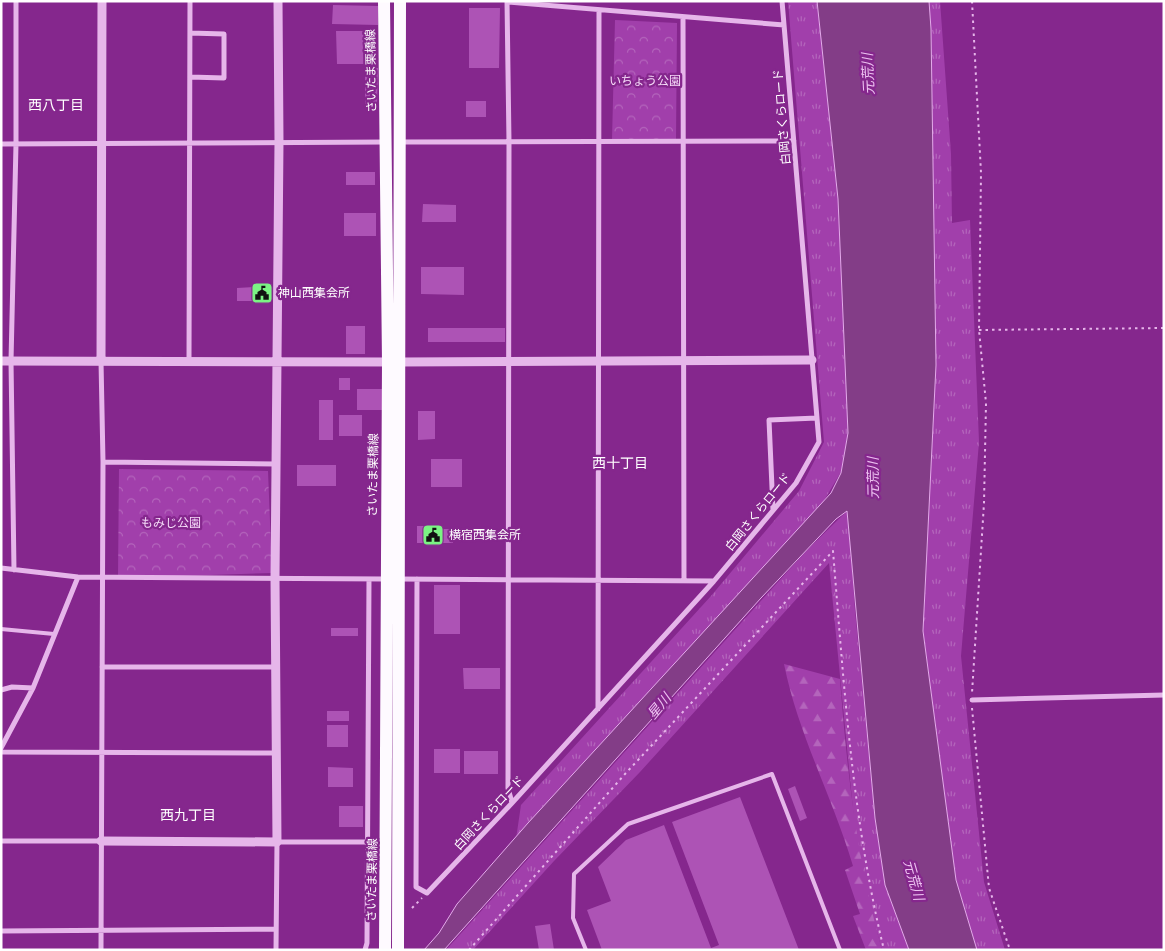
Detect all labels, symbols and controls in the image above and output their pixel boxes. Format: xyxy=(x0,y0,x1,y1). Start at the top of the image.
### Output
street label: さいたま栗橋線 xyxy=(363,29,379,113)
water label: 元荒川 xyxy=(859,51,877,95)
street label: 白岡さくらロード xyxy=(771,69,793,165)
park label: いちょう公園 xyxy=(609,74,681,88)
district label: 西八丁目 xyxy=(28,97,84,113)
public building icon: 神山西集会所 xyxy=(250,281,274,305)
place label: 神山西集会所 xyxy=(278,286,350,300)
street label: さいたま栗橋線 xyxy=(365,433,381,517)
district label: 西十丁目 xyxy=(592,455,648,471)
water label: 元荒川 xyxy=(865,455,881,499)
street label: 白岡さくらロード xyxy=(722,470,794,554)
park label: もみじ公園 xyxy=(141,516,201,530)
public building icon: 横宿西集会所 xyxy=(421,523,445,547)
place label: 横宿西集会所 xyxy=(449,528,521,542)
water label: 星川 xyxy=(644,689,675,722)
street label: 白岡さくらロード xyxy=(451,773,527,853)
district label: 西九丁目 xyxy=(160,807,216,823)
street label: さいたま栗橋線 xyxy=(364,838,380,922)
water label: 元荒川 xyxy=(901,858,928,904)

